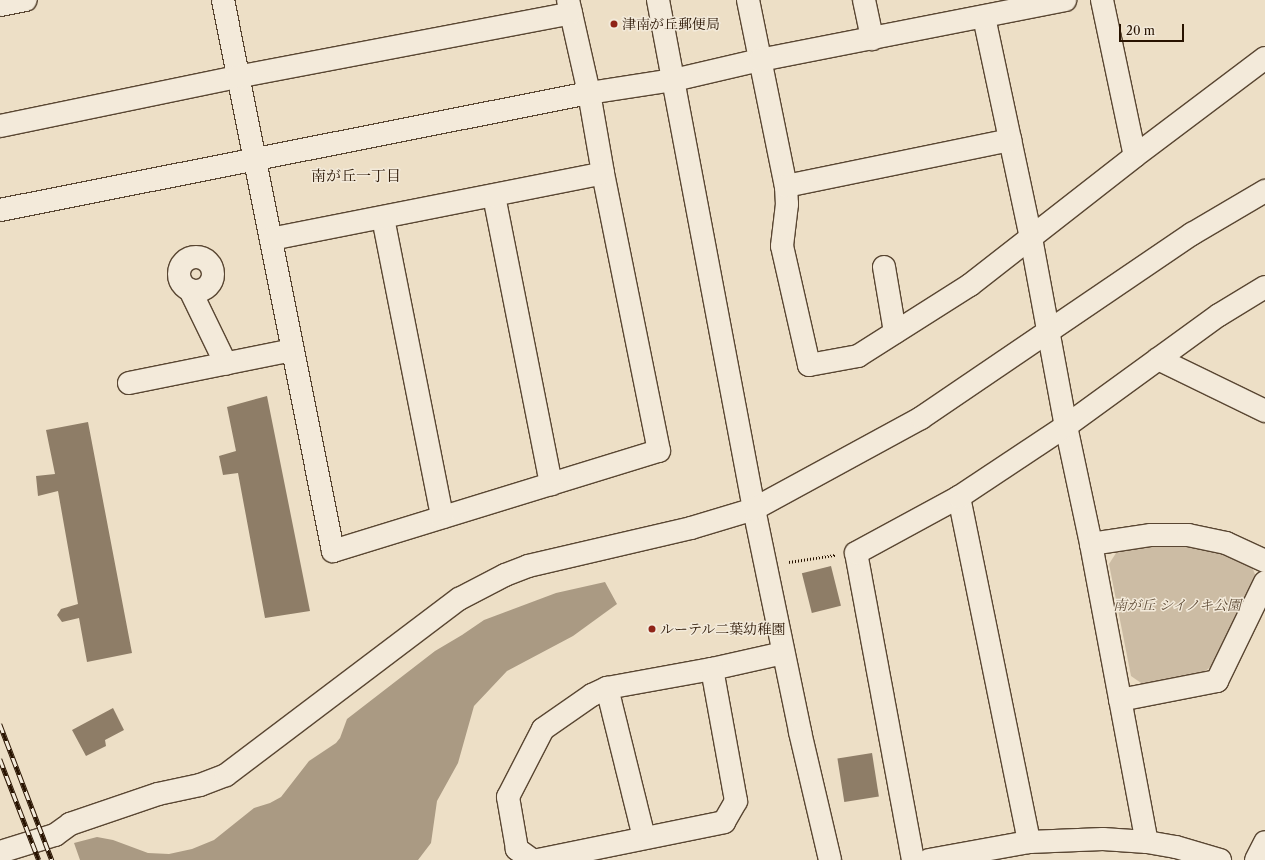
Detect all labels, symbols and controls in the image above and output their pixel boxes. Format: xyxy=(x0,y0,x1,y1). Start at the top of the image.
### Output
place label: 津南が丘郵便局 xyxy=(622,16,720,32)
scale bar xyxy=(1121,16,1186,42)
marker: 津南が丘郵便局 xyxy=(609,19,619,29)
text: 20 m xyxy=(1126,23,1155,38)
district label: 南が丘一丁目 xyxy=(311,167,401,185)
park label: 南が丘 シイノキ公園 xyxy=(1112,597,1242,613)
place label: ルーテル二葉幼稚園 xyxy=(660,621,786,637)
marker: ルーテル二葉幼稚園 xyxy=(647,624,657,634)

